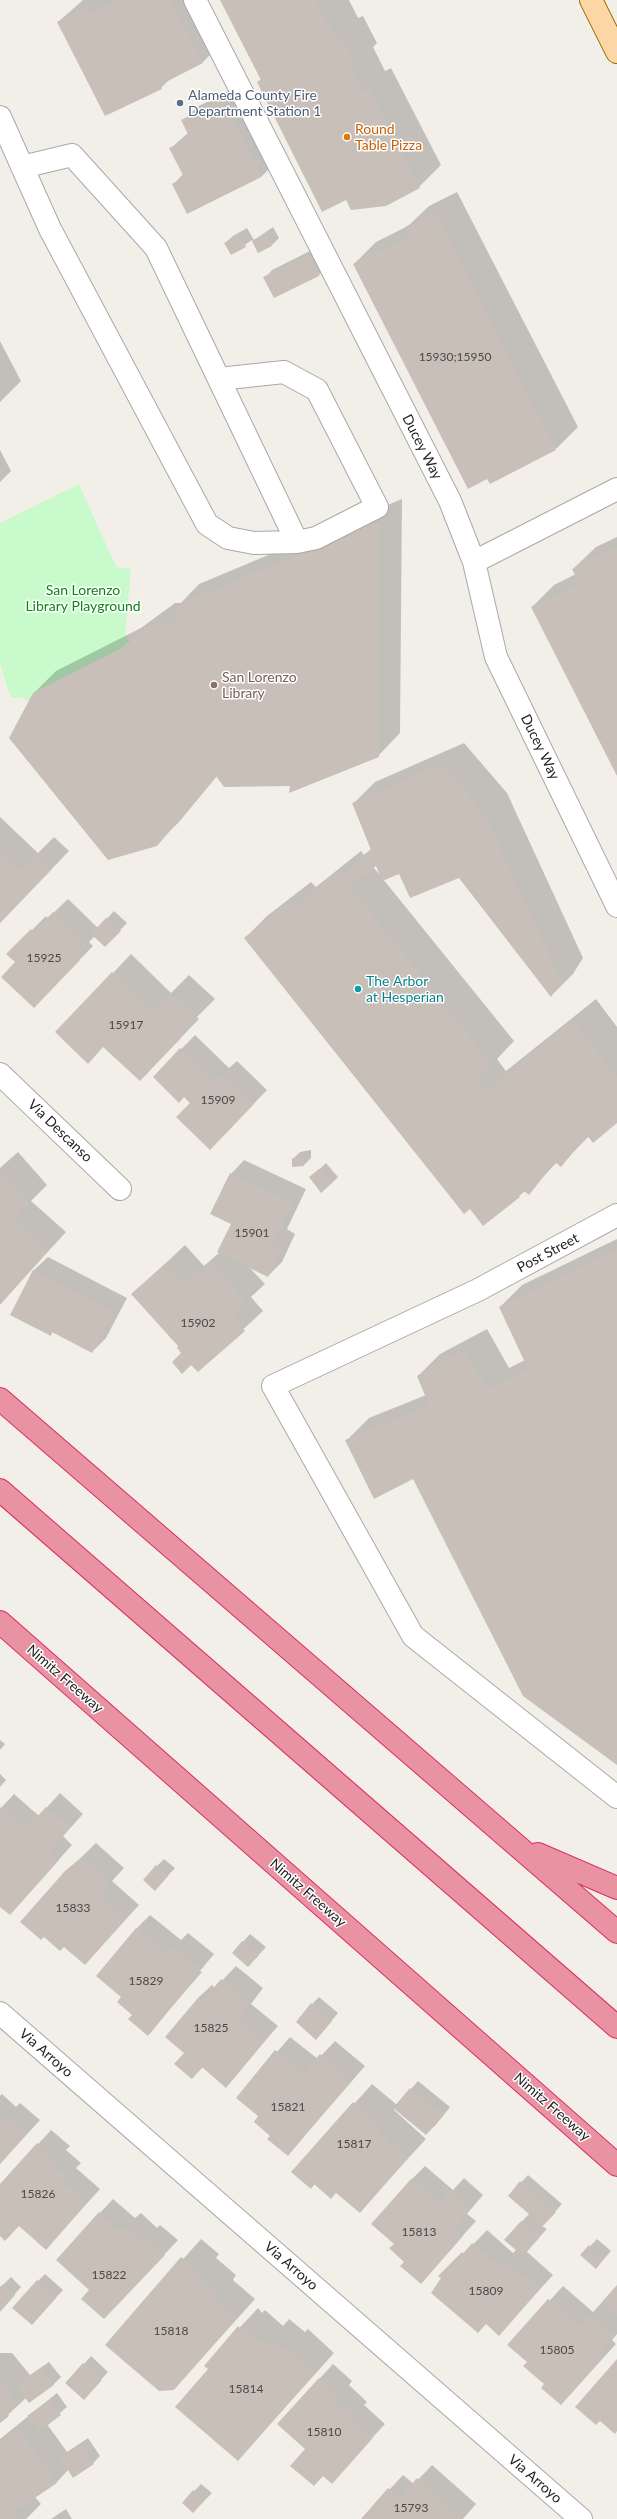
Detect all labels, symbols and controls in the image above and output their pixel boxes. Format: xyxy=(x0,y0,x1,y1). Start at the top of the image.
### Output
place label: Alameda County Fire Department Station 1 xyxy=(188,87,321,120)
marker: Alameda County Fire Department Station 1 xyxy=(175,98,185,108)
place label: Round Table Pizza xyxy=(355,121,422,154)
marker: Round Table Pizza xyxy=(342,132,352,142)
house number: 15930;15950 xyxy=(419,350,491,364)
street label: Ducey Way xyxy=(398,412,446,482)
park label: San Lorenzo Library Playground xyxy=(25,582,141,614)
place label: San Lorenzo Library xyxy=(222,669,297,702)
marker: San Lorenzo Library xyxy=(209,680,219,690)
street label: Ducey Way xyxy=(517,712,563,782)
house number: 15925 xyxy=(27,951,61,965)
place label: The Arbor at Hesperian xyxy=(366,973,444,1006)
marker: The Arbor at Hesperian xyxy=(353,984,363,994)
house number: 15917 xyxy=(109,1018,143,1032)
house number: 15909 xyxy=(201,1093,235,1107)
street label: Via Descanso xyxy=(24,1096,96,1166)
house number: 15901 xyxy=(235,1226,269,1240)
street label: Post Street xyxy=(514,1230,582,1276)
house number: 15902 xyxy=(181,1316,215,1330)
street label: Nimitz Freeway xyxy=(23,1641,107,1717)
street label: Nimitz Freeway xyxy=(266,1855,350,1931)
house number: 15833 xyxy=(56,1901,90,1915)
house number: 15829 xyxy=(129,1974,163,1988)
house number: 15825 xyxy=(194,2021,228,2035)
street label: Via Arroyo xyxy=(16,2025,76,2081)
street label: Nimitz Freeway xyxy=(510,2069,594,2145)
house number: 15821 xyxy=(271,2100,305,2114)
house number: 15817 xyxy=(337,2137,371,2151)
house number: 15826 xyxy=(21,2187,55,2201)
house number: 15813 xyxy=(402,2225,436,2239)
street label: Via Arroyo xyxy=(261,2238,321,2294)
house number: 15822 xyxy=(92,2268,126,2282)
house number: 15809 xyxy=(469,2284,503,2298)
house number: 15818 xyxy=(154,2324,188,2338)
house number: 15805 xyxy=(540,2343,574,2357)
house number: 15814 xyxy=(229,2382,263,2396)
house number: 15810 xyxy=(307,2425,341,2439)
street label: Via Arroyo xyxy=(505,2451,565,2507)
house number: 15793 xyxy=(394,2501,428,2515)

